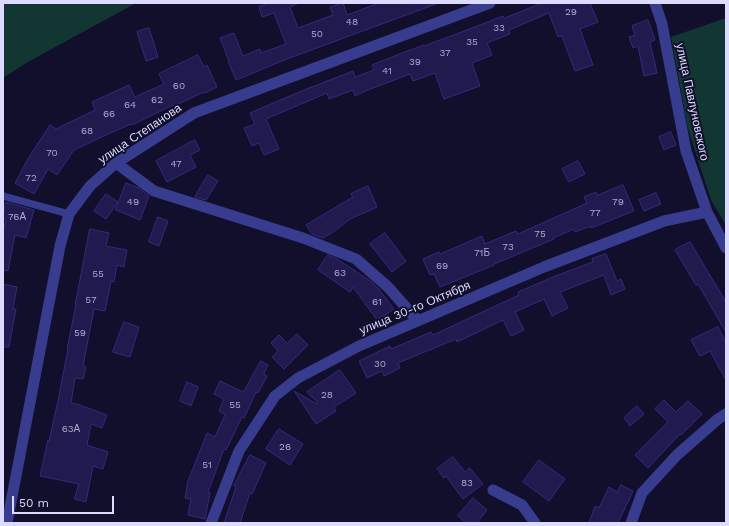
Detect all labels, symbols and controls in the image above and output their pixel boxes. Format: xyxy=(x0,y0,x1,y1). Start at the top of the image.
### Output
house number: 29 xyxy=(565,6,577,18)
house number: 48 xyxy=(346,16,358,28)
house number: 33 xyxy=(493,22,505,34)
house number: 50 xyxy=(311,28,323,40)
house number: 35 xyxy=(466,36,478,48)
street label: улица Павлуновского xyxy=(672,42,712,162)
house number: 37 xyxy=(439,47,451,59)
house number: 39 xyxy=(409,56,421,68)
house number: 41 xyxy=(382,65,392,77)
house number: 60 xyxy=(173,80,185,92)
house number: 62 xyxy=(151,94,163,106)
house number: 64 xyxy=(124,99,136,111)
street label: улица Степанова xyxy=(96,101,184,167)
house number: 66 xyxy=(103,108,115,120)
house number: 68 xyxy=(81,125,93,137)
house number: 70 xyxy=(46,147,58,159)
house number: 47 xyxy=(170,158,182,170)
house number: 72 xyxy=(25,172,37,184)
house number: 49 xyxy=(127,196,139,208)
house number: 79 xyxy=(612,196,624,208)
house number: 77 xyxy=(589,207,601,219)
house number: 76А xyxy=(8,211,26,223)
house number: 75 xyxy=(534,228,546,240)
house number: 73 xyxy=(502,241,514,253)
house number: 71Б xyxy=(474,247,490,259)
house number: 69 xyxy=(436,260,448,272)
house number: 63 xyxy=(334,267,346,279)
house number: 55 xyxy=(92,268,104,280)
street label: улица 30-го Октября xyxy=(357,278,473,338)
house number: 57 xyxy=(85,294,97,306)
house number: 61 xyxy=(372,296,382,308)
house number: 59 xyxy=(74,327,86,339)
house number: 30 xyxy=(374,358,386,370)
house number: 28 xyxy=(321,389,333,401)
house number: 55 xyxy=(229,399,241,411)
house number: 63А xyxy=(62,423,80,435)
house number: 26 xyxy=(279,441,291,453)
house number: 51 xyxy=(202,459,212,471)
house number: 83 xyxy=(461,477,473,489)
scale bar xyxy=(14,488,116,514)
text: 50 m xyxy=(19,496,49,510)

